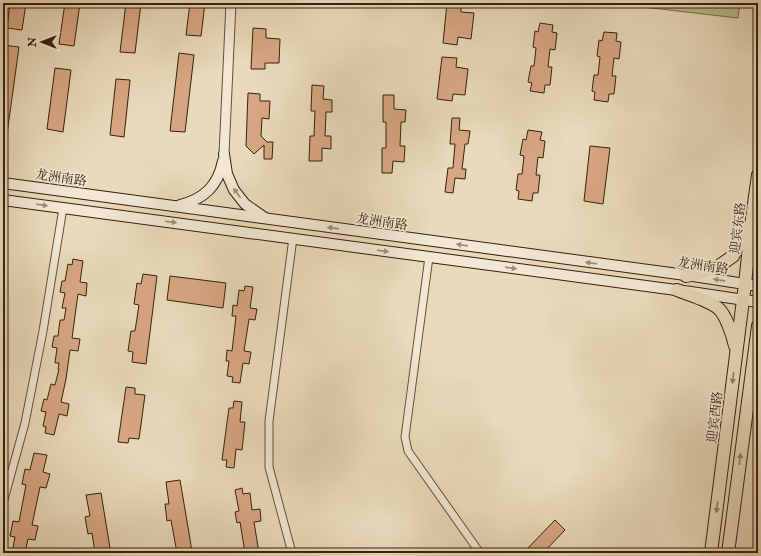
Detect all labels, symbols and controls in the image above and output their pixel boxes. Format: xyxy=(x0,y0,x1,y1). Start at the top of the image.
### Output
north arrow xyxy=(22,22,62,62)
text: N xyxy=(26,36,39,48)
street label: 龙洲南路 xyxy=(34,166,88,190)
one-way arrow xyxy=(233,188,241,198)
street label: 迎宾东路 xyxy=(727,201,749,255)
one-way arrow xyxy=(36,202,48,208)
street label: 龙洲南路 xyxy=(355,210,409,234)
one-way arrow xyxy=(165,219,177,225)
one-way arrow xyxy=(327,224,339,231)
one-way arrow xyxy=(456,242,468,248)
one-way arrow xyxy=(377,248,389,254)
street label: 龙洲南路 xyxy=(676,254,730,278)
one-way arrow xyxy=(585,260,597,266)
one-way arrow xyxy=(505,265,518,271)
one-way arrow xyxy=(713,277,726,283)
one-way arrow xyxy=(730,372,736,384)
street label: 迎宾西路 xyxy=(704,390,726,444)
one-way arrow xyxy=(737,453,743,465)
one-way arrow xyxy=(714,501,720,513)

